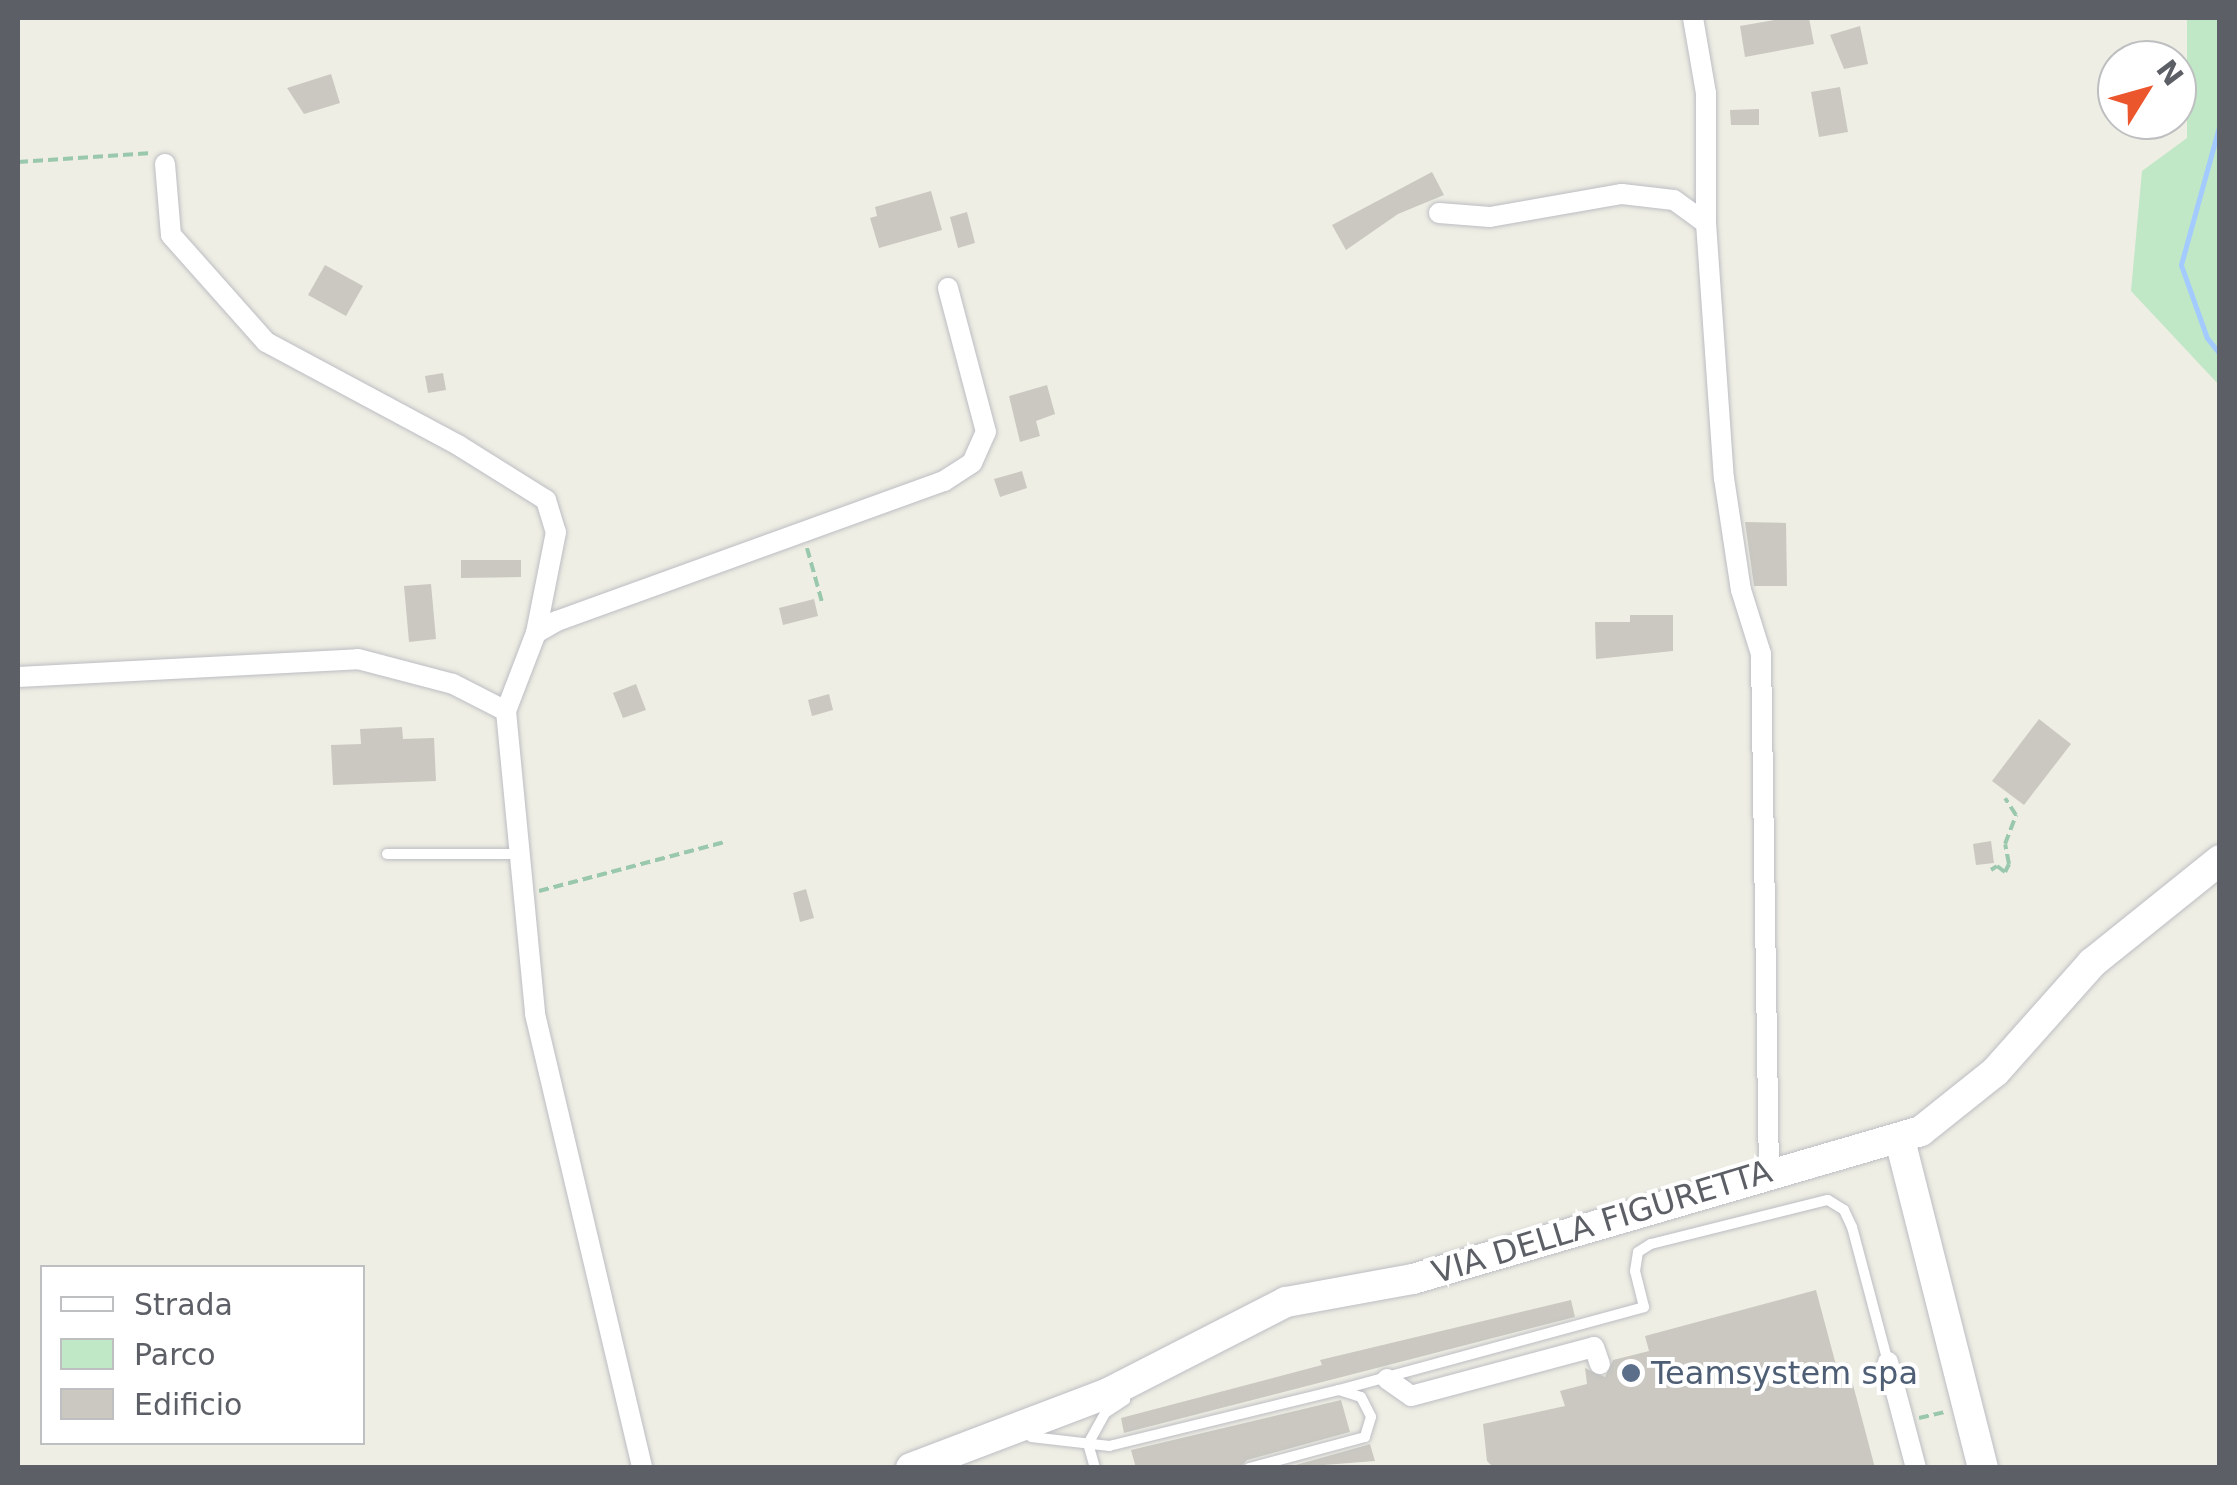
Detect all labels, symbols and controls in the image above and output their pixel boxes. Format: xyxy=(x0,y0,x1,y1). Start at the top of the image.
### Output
north arrow xyxy=(2097,40,2197,140)
text: N xyxy=(2150,54,2190,92)
street label: VIA DELLA FIGURETTA xyxy=(1428,1152,1776,1292)
legend xyxy=(40,1265,365,1445)
text: Strada xyxy=(134,1287,233,1322)
text: Parco xyxy=(134,1337,216,1372)
place label: Teamsystem spa xyxy=(1651,1354,1918,1392)
marker: Teamsystem spa xyxy=(1620,1362,1642,1384)
text: Edificio xyxy=(134,1387,242,1422)

